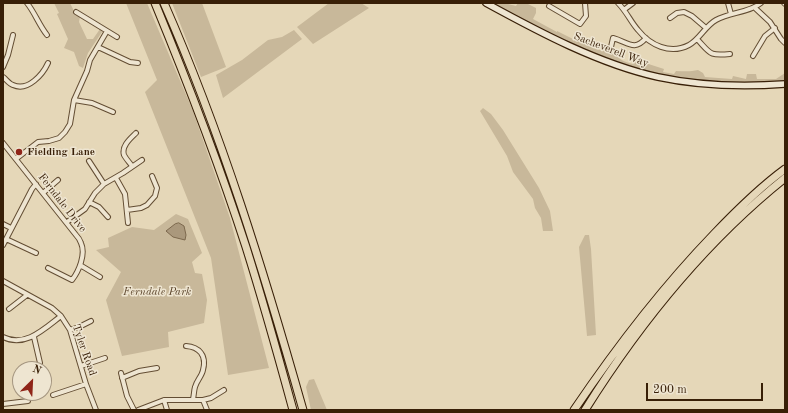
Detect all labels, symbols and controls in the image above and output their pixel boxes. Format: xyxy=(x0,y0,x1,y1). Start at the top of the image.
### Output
street label: Sacheverell Way xyxy=(572,30,650,70)
place label: Fielding Lane xyxy=(27,145,95,159)
marker: Fielding Lane xyxy=(14,147,24,157)
street label: Ferndale Drive xyxy=(35,171,89,235)
park label: Ferndale Park xyxy=(123,285,191,299)
street label: Tyler Road xyxy=(69,322,99,378)
north arrow xyxy=(12,361,52,401)
text: N xyxy=(31,364,43,377)
scale bar xyxy=(648,375,765,401)
text: 200 m xyxy=(653,384,687,396)

